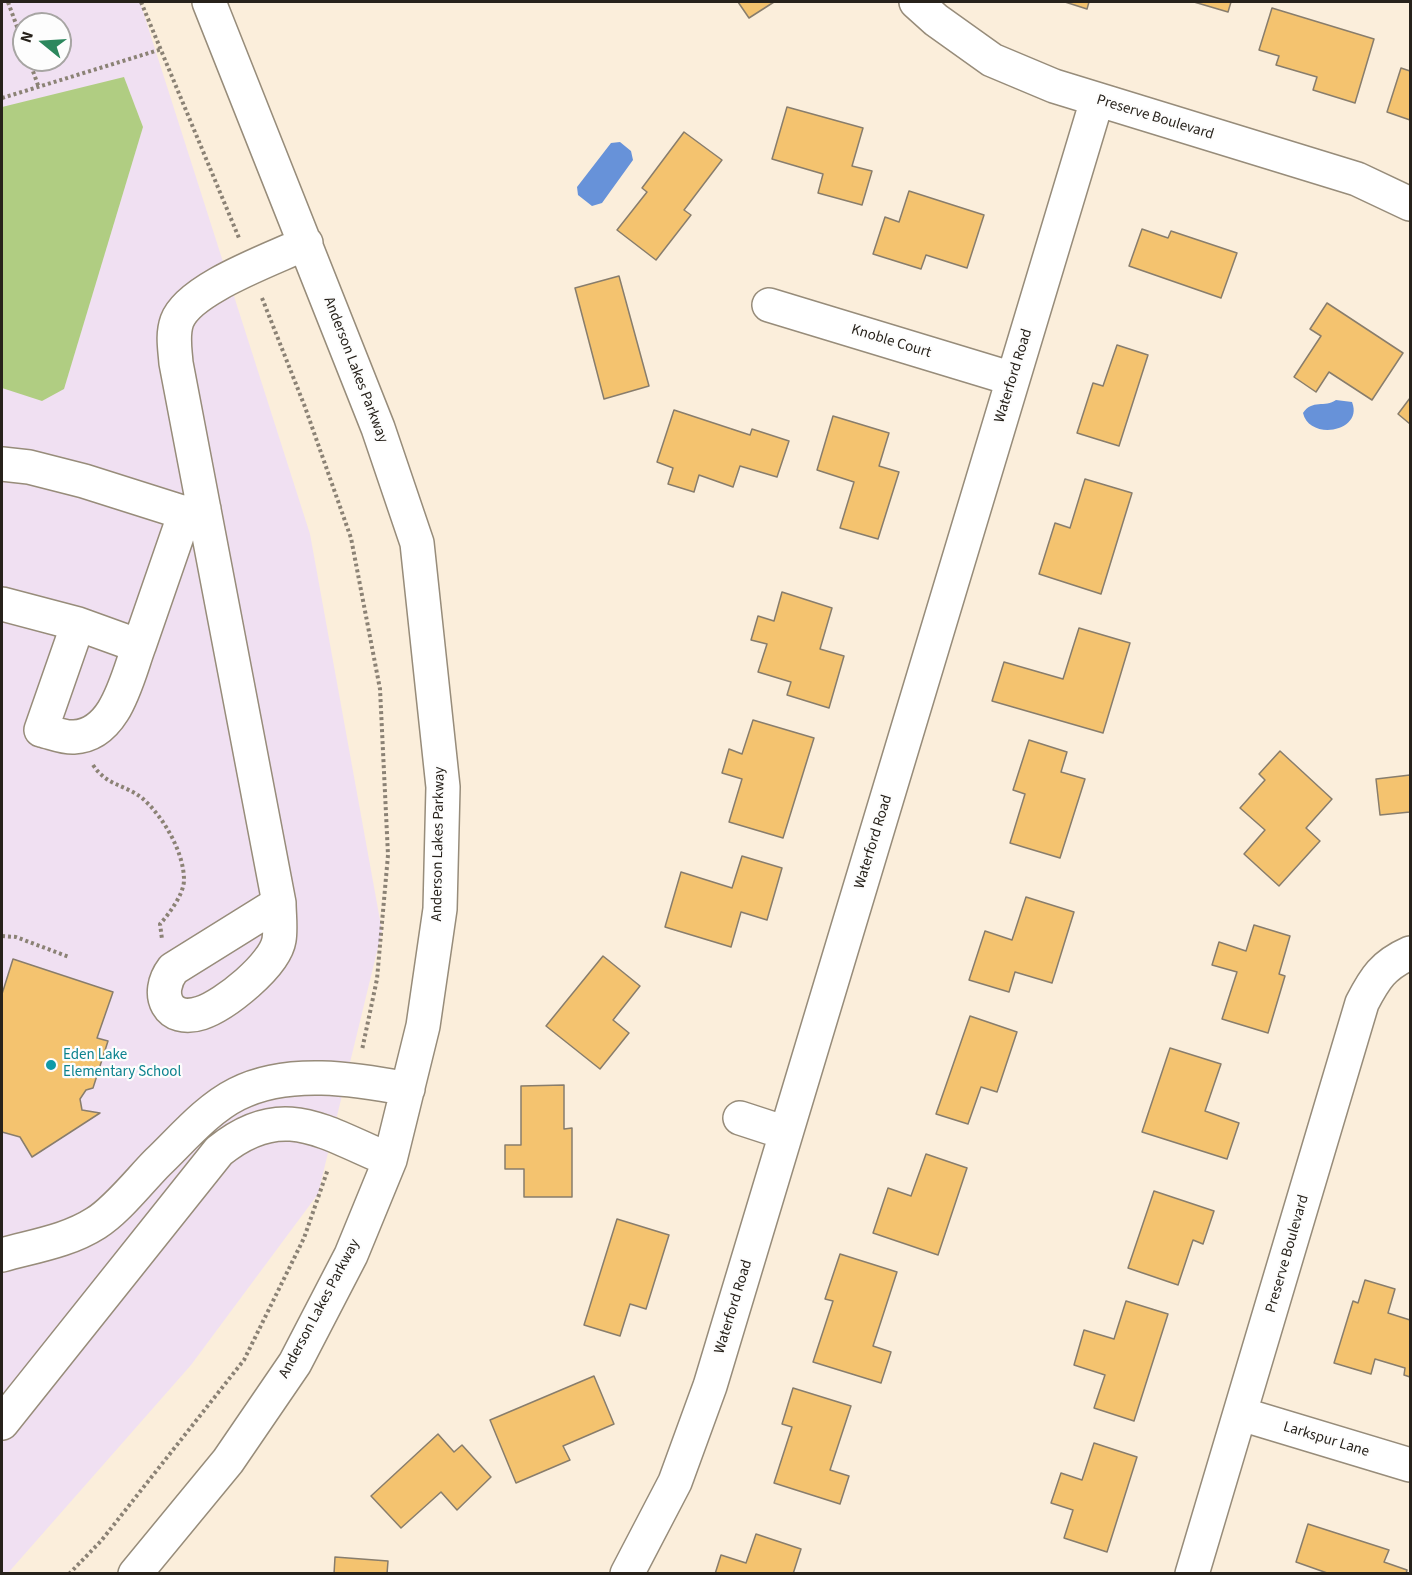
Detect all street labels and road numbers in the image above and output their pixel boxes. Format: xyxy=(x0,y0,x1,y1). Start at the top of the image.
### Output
street label: Preserve Boulevard xyxy=(1094,92,1216,144)
street label: Anderson Lakes Parkway xyxy=(319,294,391,446)
street label: Knoble Court xyxy=(849,321,933,363)
street label: Waterford Road xyxy=(991,327,1037,425)
street label: Anderson Lakes Parkway xyxy=(429,766,449,922)
street label: Waterford Road xyxy=(851,793,897,891)
street label: Preserve Boulevard xyxy=(1263,1193,1313,1315)
street label: Anderson Lakes Parkway xyxy=(276,1236,364,1382)
street label: Waterford Road xyxy=(711,1258,757,1356)
street label: Larkspur Lane xyxy=(1281,1418,1371,1462)

